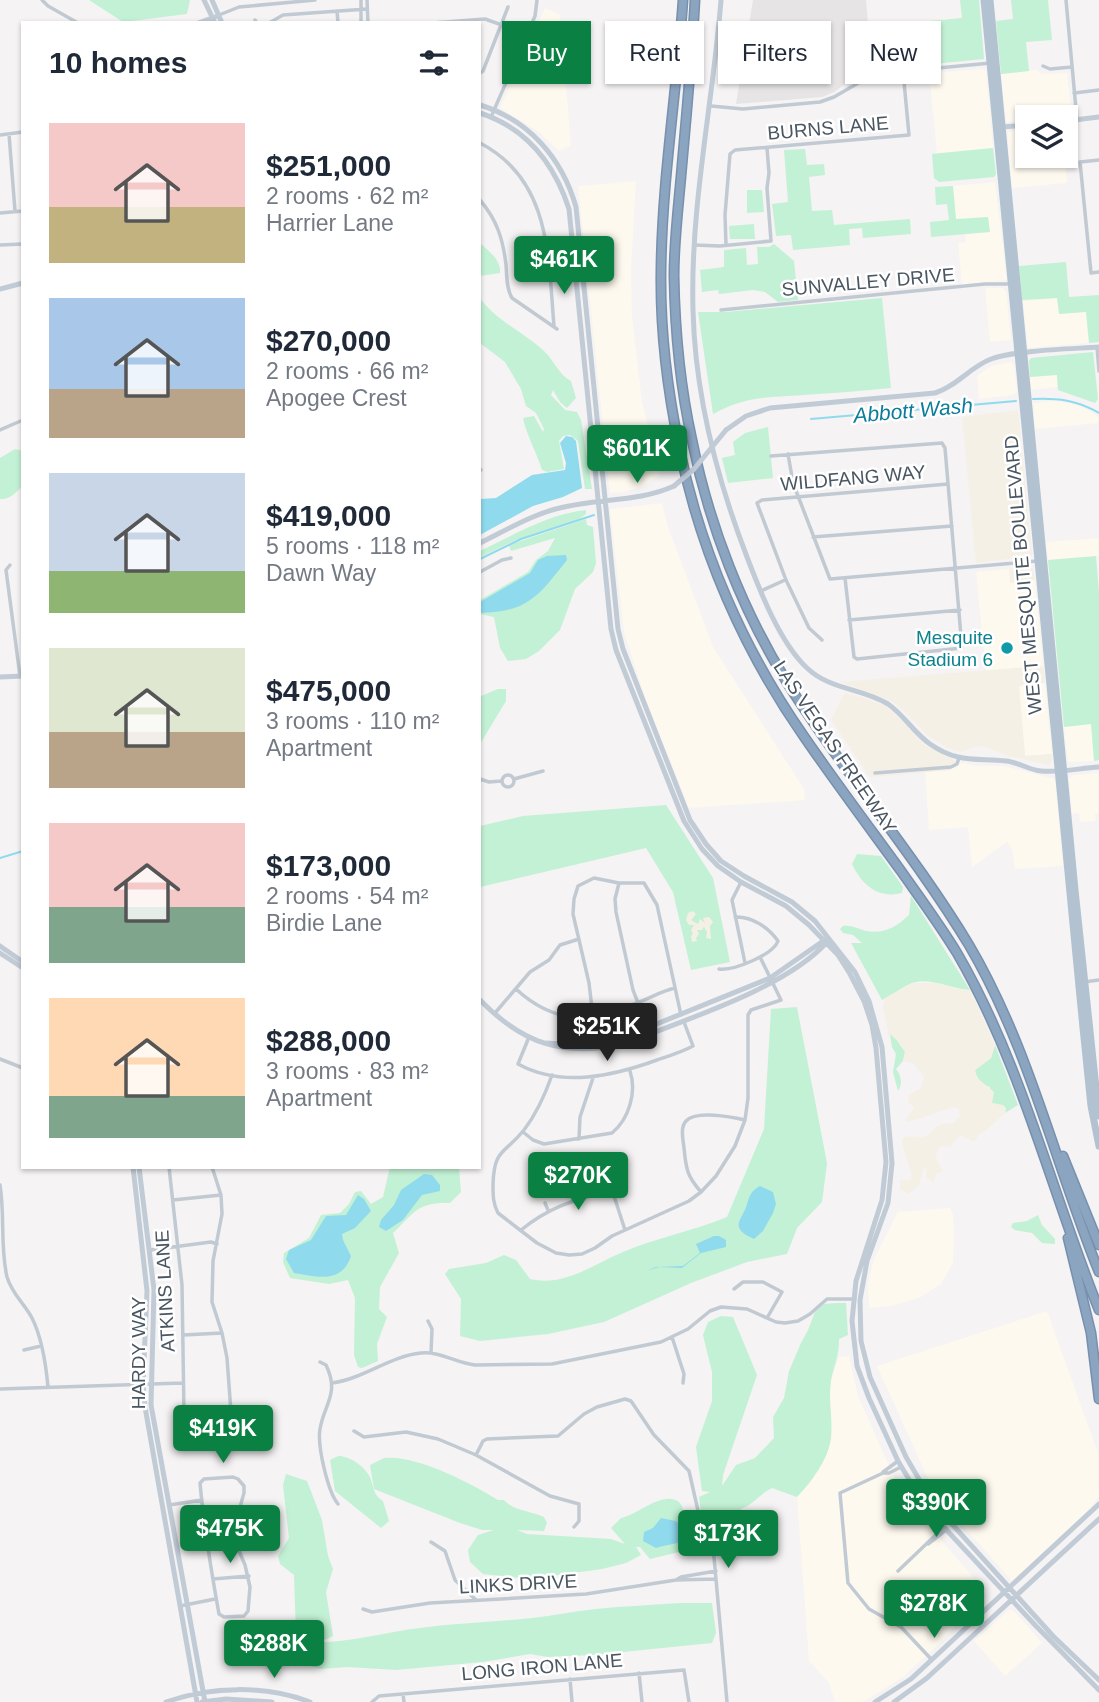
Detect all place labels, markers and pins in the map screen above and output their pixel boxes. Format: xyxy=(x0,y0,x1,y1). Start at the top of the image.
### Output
pin: $461K xyxy=(515,236,613,296)
pin: $601K xyxy=(588,426,686,485)
place label: Mesquite Stadium 6 xyxy=(907,627,993,670)
marker: Mesquite Stadium 6 xyxy=(999,640,1015,656)
pin: $251K xyxy=(558,1004,656,1063)
pin: $270K xyxy=(529,1152,627,1212)
pin: $419K xyxy=(174,1406,272,1465)
pin: $390K xyxy=(887,1480,985,1539)
pin: $475K xyxy=(181,1506,279,1565)
pin: $173K xyxy=(679,1510,777,1570)
pin: $278K xyxy=(885,1580,983,1640)
pin: $288K xyxy=(225,1620,323,1680)

